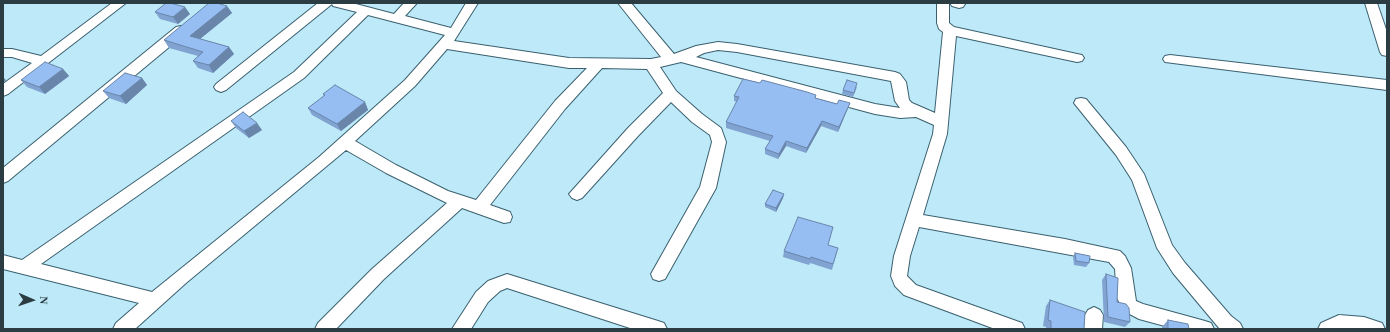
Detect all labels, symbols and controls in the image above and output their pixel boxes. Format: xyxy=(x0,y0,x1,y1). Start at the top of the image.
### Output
north arrow xyxy=(12,280,52,320)
text: N xyxy=(38,296,50,305)

